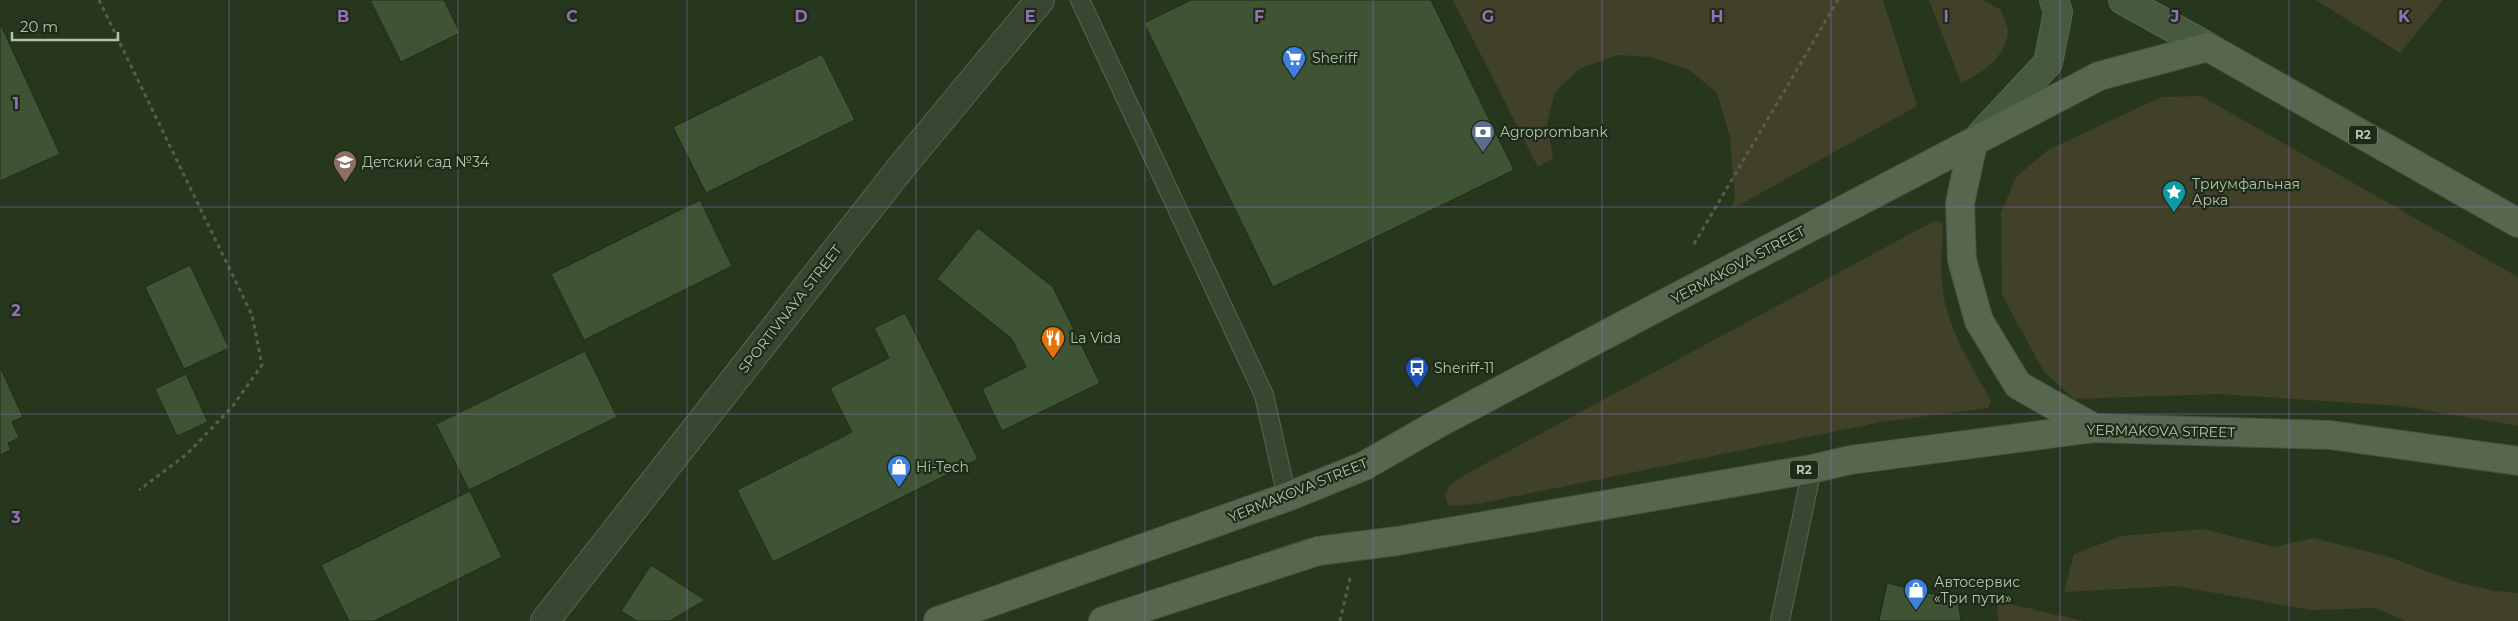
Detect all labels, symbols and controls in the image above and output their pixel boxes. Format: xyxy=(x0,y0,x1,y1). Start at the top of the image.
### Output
text: B xyxy=(337,7,349,26)
text: C xyxy=(566,7,578,26)
text: D xyxy=(794,7,808,26)
text: E xyxy=(1025,7,1035,26)
text: F xyxy=(1254,7,1264,26)
text: G xyxy=(1482,7,1494,26)
text: H xyxy=(1711,7,1723,26)
text: I xyxy=(1943,7,1949,26)
text: J xyxy=(2170,7,2179,26)
text: K xyxy=(2398,7,2411,26)
scale bar xyxy=(12,10,119,42)
text: 20 m xyxy=(20,17,58,36)
supermarket icon: Sheriff xyxy=(1281,45,1307,79)
place label: Sheriff xyxy=(1312,49,1359,67)
text: 1 xyxy=(13,94,19,113)
bank icon: Agroprombank xyxy=(1470,119,1496,153)
place label: Agroprombank xyxy=(1500,123,1608,141)
road number: R2 xyxy=(2349,126,2377,144)
school or university icon: Детский сад №34 xyxy=(332,149,358,183)
place label: Детский сад №34 xyxy=(362,153,490,171)
place label: Триумфальная Арка xyxy=(2192,175,2300,209)
place icon: Триумфальная Арка xyxy=(2161,179,2187,213)
street label: YERMAKOVA STREET xyxy=(1668,222,1808,308)
street label: SPORTIVNAYA STREET xyxy=(734,241,846,377)
text: 2 xyxy=(11,301,21,320)
restaurant icon: La Vida xyxy=(1040,325,1066,359)
place label: La Vida xyxy=(1070,329,1121,347)
bus stop icon: Sheriff-11 xyxy=(1404,355,1430,389)
place label: Sheriff-11 xyxy=(1434,359,1494,377)
street label: YERMAKOVA STREET xyxy=(2086,421,2236,441)
shop icon: Hi-Tech xyxy=(886,454,912,488)
street label: YERMAKOVA STREET xyxy=(1226,454,1370,526)
place label: Hi-Tech xyxy=(916,458,969,476)
road number: R2 xyxy=(1790,460,1818,480)
text: 3 xyxy=(10,508,21,527)
place label: Автосервис «Три пути» xyxy=(1934,573,2020,607)
shop icon: Автосервис «Три пути» xyxy=(1903,577,1929,611)

